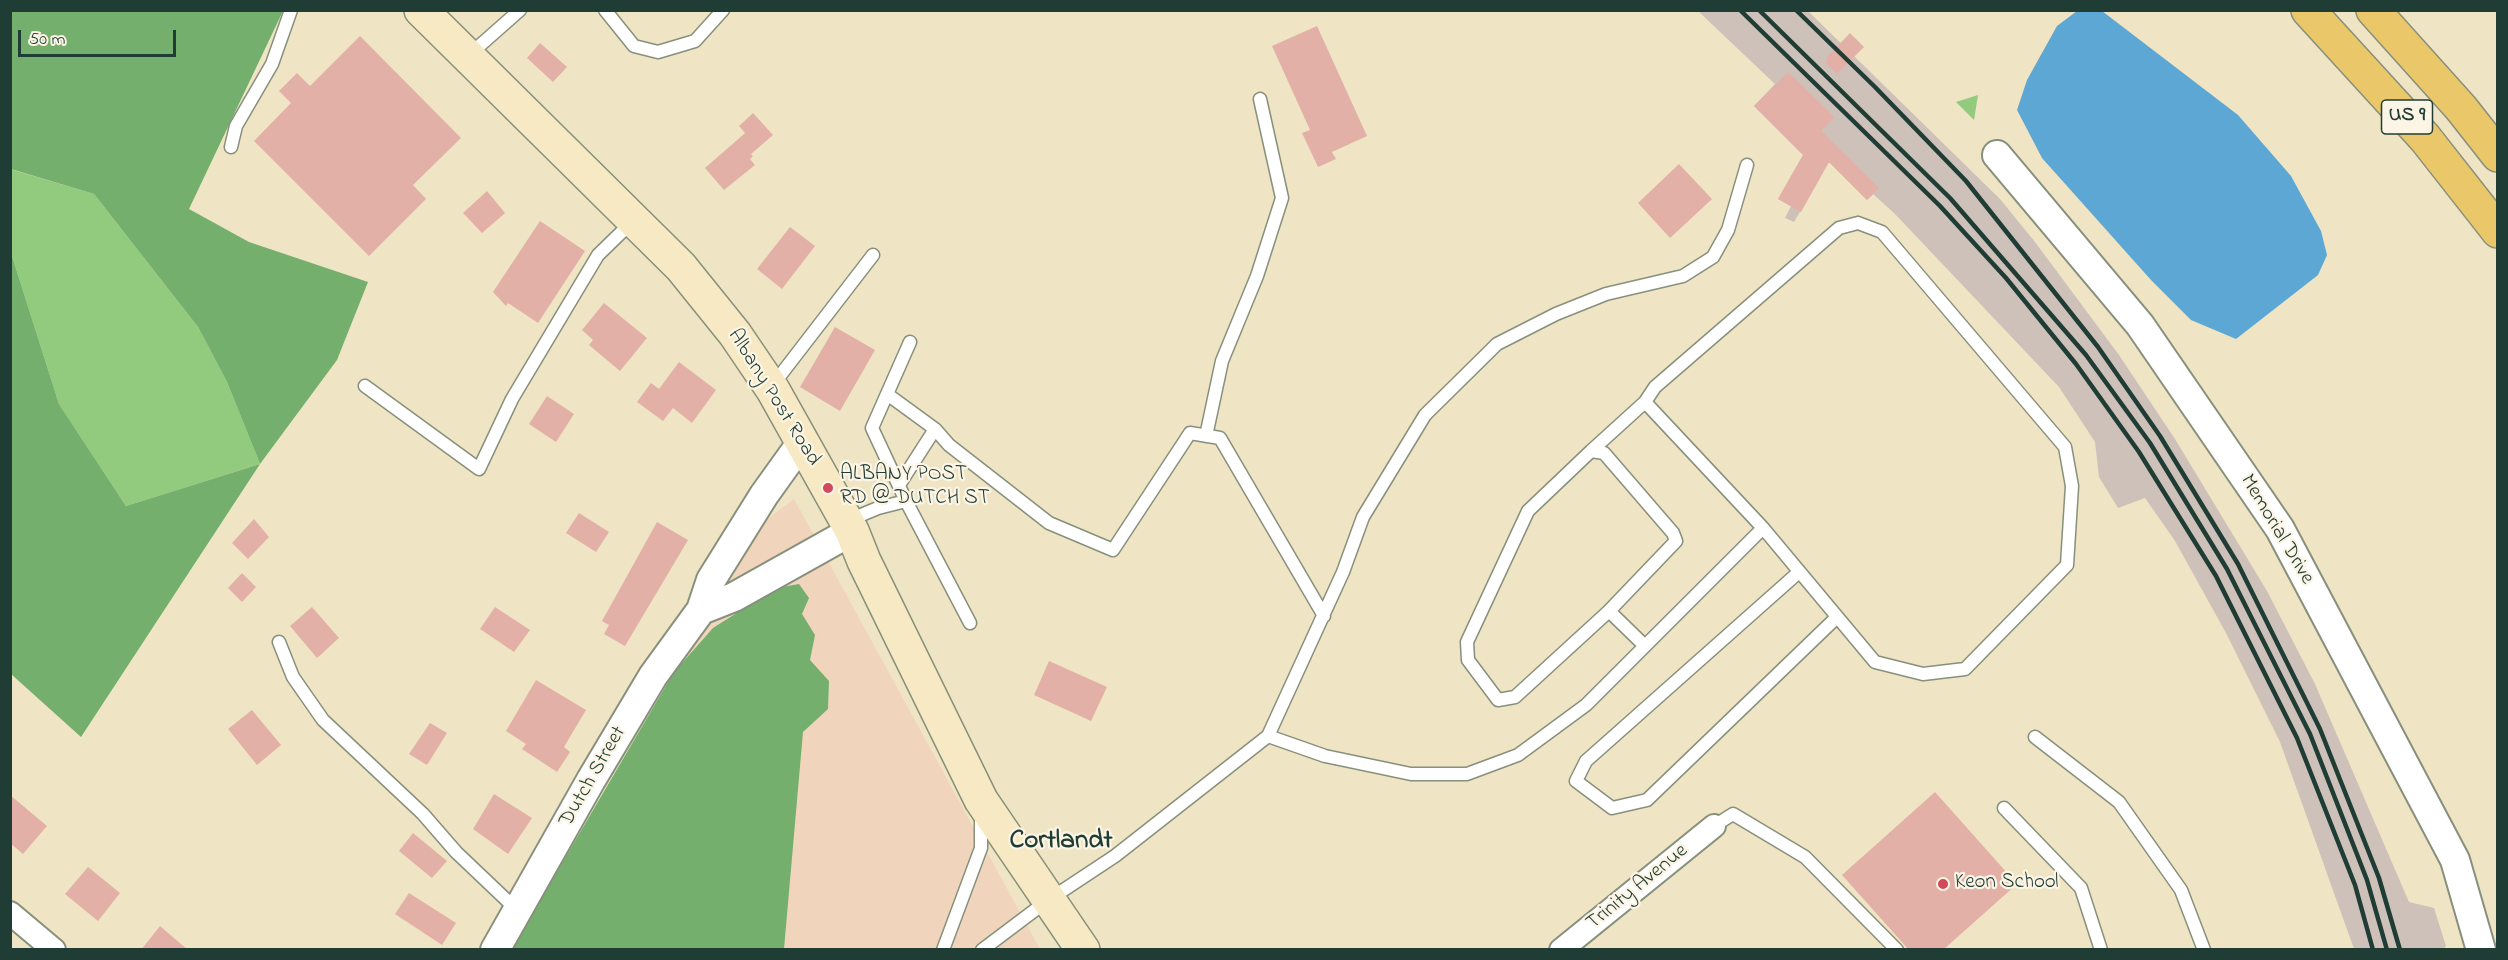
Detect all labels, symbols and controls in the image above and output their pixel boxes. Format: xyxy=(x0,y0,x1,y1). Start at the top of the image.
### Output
scale bar xyxy=(21,18,178,56)
text: 50 m xyxy=(29,27,66,53)
road number: US 9 xyxy=(2382,100,2432,134)
street label: Albany Post Road xyxy=(721,325,825,471)
place label: ALBANY POST RD @ DUTCH ST xyxy=(840,463,990,513)
street label: Memorial Drive xyxy=(2233,471,2319,589)
marker: ALBANY POST RD @ DUTCH ST xyxy=(821,481,835,495)
street label: Dutch Street xyxy=(555,722,633,832)
district label: Cortlandt xyxy=(1010,827,1112,859)
street label: Trinity Avenue xyxy=(1582,839,1694,937)
place label: Keon School xyxy=(1955,871,2059,897)
marker: Keon School xyxy=(1936,877,1950,891)

